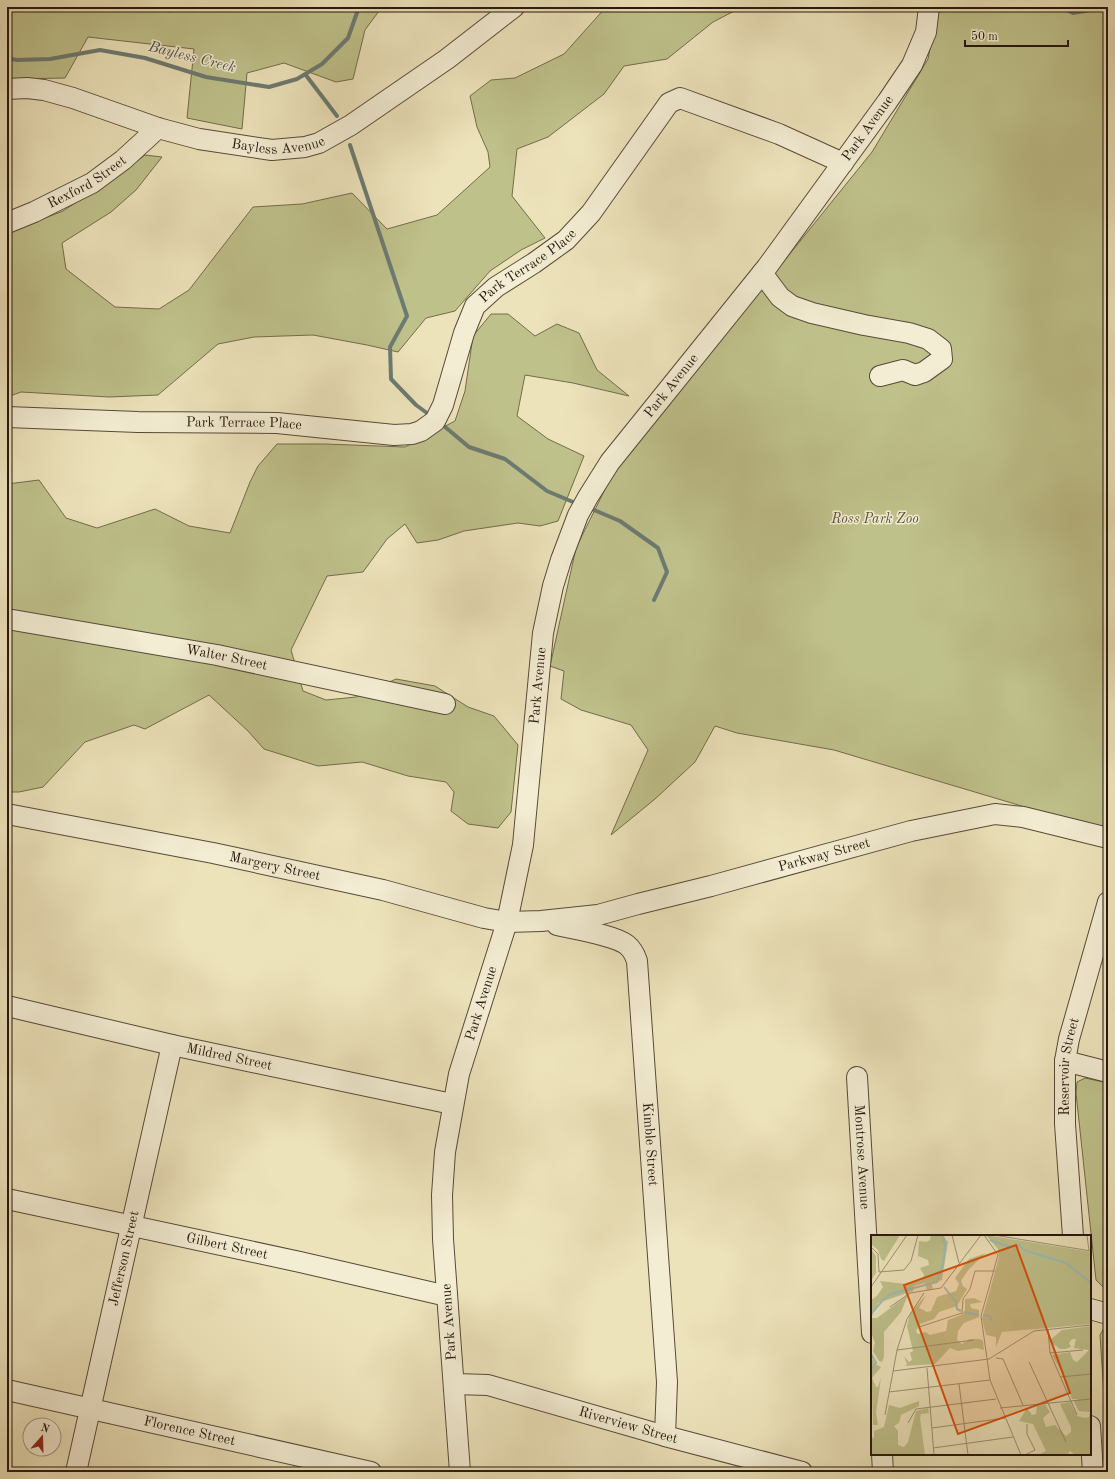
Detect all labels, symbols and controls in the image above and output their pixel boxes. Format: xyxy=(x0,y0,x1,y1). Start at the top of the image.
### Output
scale bar xyxy=(965,22,1068,48)
text: 50 m xyxy=(971,30,998,43)
water label: Bayless Creek xyxy=(146,40,237,76)
street label: Park Avenue xyxy=(839,93,896,164)
street label: Bayless Avenue xyxy=(230,134,328,157)
street label: Rexford Street xyxy=(45,153,129,211)
street label: Park Terrace Place xyxy=(477,227,579,305)
street label: Park Avenue xyxy=(642,351,701,420)
street label: Park Terrace Place xyxy=(186,415,302,433)
park label: Ross Park Zoo xyxy=(830,512,919,526)
street label: Walter Street xyxy=(185,643,269,673)
street label: Park Avenue xyxy=(527,647,549,725)
street label: Parkway Street xyxy=(777,836,872,874)
street label: Margery Street xyxy=(228,850,322,883)
street label: Park Avenue xyxy=(463,964,500,1042)
street label: Reservoir Street xyxy=(1058,1016,1082,1116)
street label: Mildred Street xyxy=(185,1041,273,1073)
street label: Kimble Street xyxy=(640,1102,660,1187)
street label: Montrose Avenue xyxy=(852,1104,872,1210)
street label: Jefferson Street xyxy=(107,1209,142,1307)
street label: Gilbert Street xyxy=(185,1231,269,1262)
inset map xyxy=(871,1235,1091,1455)
street label: Park Avenue xyxy=(439,1283,459,1361)
street label: Riverview Street xyxy=(577,1405,679,1446)
street label: Florence Street xyxy=(142,1414,237,1448)
north arrow xyxy=(22,1417,62,1457)
text: N xyxy=(39,1422,51,1436)

